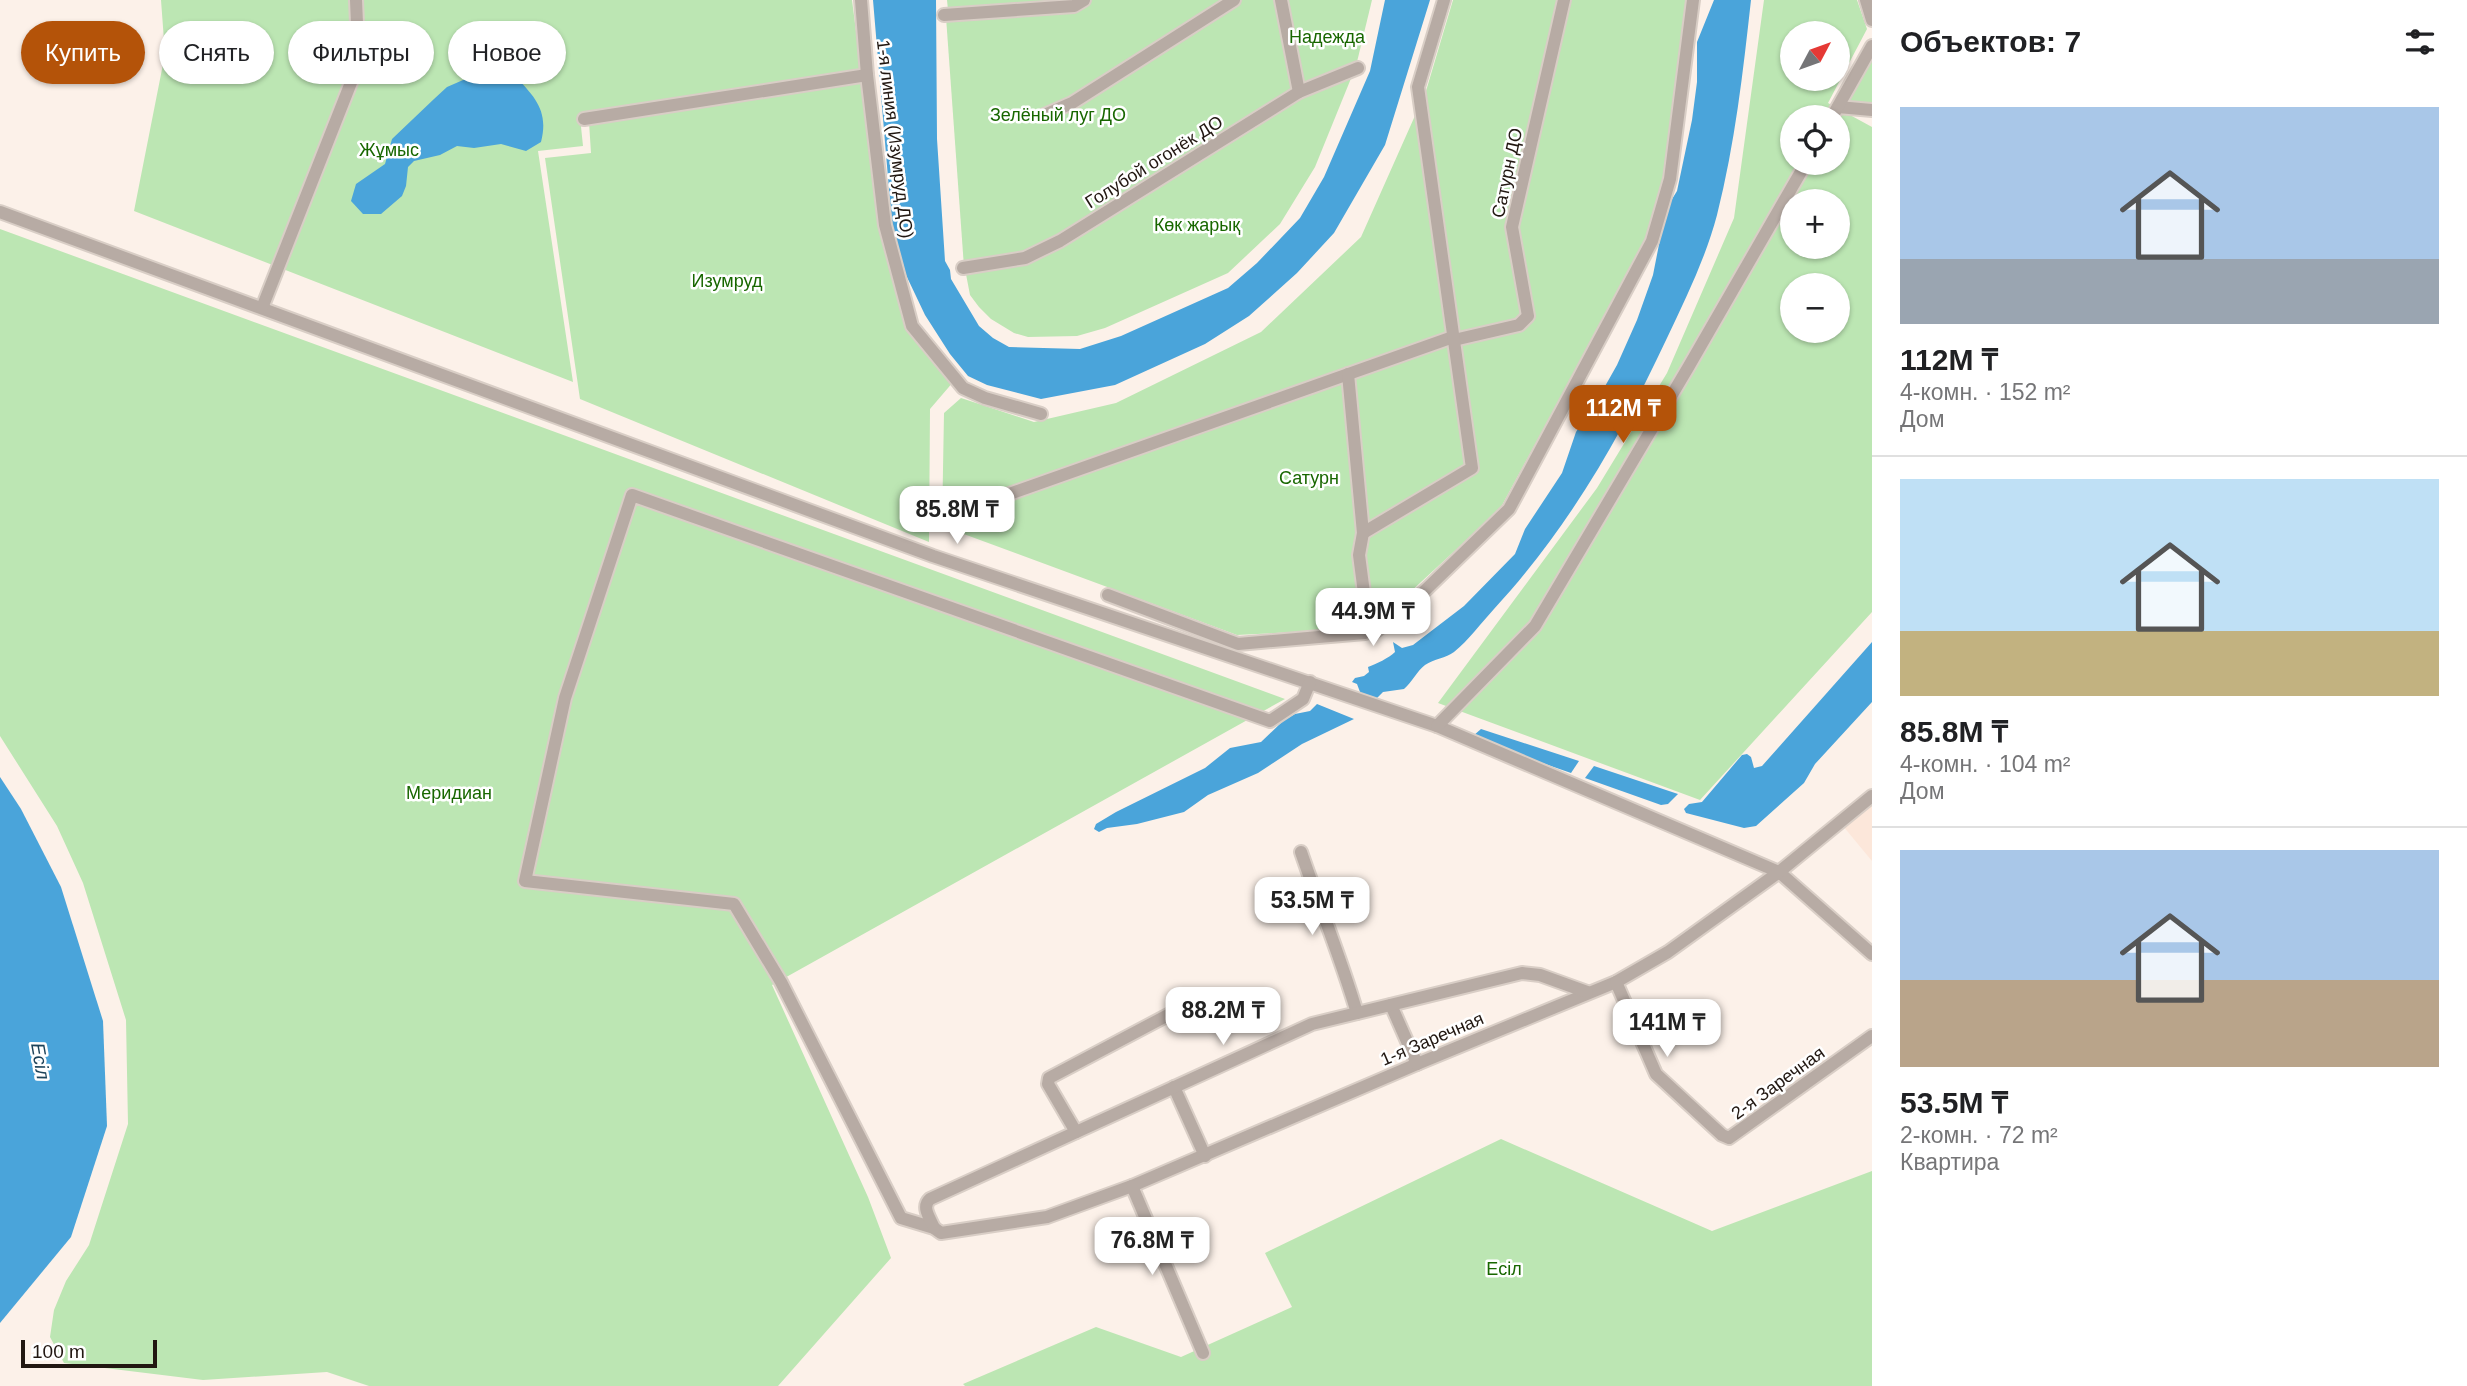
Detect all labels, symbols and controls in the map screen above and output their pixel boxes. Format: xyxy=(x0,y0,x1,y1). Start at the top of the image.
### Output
chip: Купить xyxy=(21,21,145,84)
chip: Снять xyxy=(159,21,274,84)
chip: Фильтры xyxy=(288,21,434,84)
chip: Новое xyxy=(448,21,566,84)
north arrow xyxy=(1780,21,1850,91)
map controls xyxy=(1780,21,1850,343)
icon: filters xyxy=(2401,23,2439,61)
text: Объектов: 7 xyxy=(1900,25,2081,58)
park label: Надежда xyxy=(1289,27,1366,47)
street label: 1-я линия (Изумруд ДО) xyxy=(873,38,917,240)
park label: Зелёный луг ДО xyxy=(990,105,1126,125)
button: locate xyxy=(1780,105,1850,175)
street label: Голубой огонёк ДО xyxy=(1082,112,1226,212)
street label: Сатурн ДО xyxy=(1488,126,1526,220)
park label: Жұмыс xyxy=(359,140,419,160)
icon: home xyxy=(2107,152,2233,278)
button: + xyxy=(1780,189,1850,259)
park label: Көк жарық xyxy=(1154,215,1240,235)
park label: Изумруд xyxy=(692,271,763,291)
button: − xyxy=(1780,273,1850,343)
text: 112M ₸ xyxy=(1900,343,1998,376)
text: 4-комн. · 152 m² xyxy=(1900,379,2071,405)
pin: 112M ₸ xyxy=(1566,386,1680,445)
text: 112M ₸ xyxy=(1585,395,1661,421)
text: Дом xyxy=(1900,406,1944,432)
park label: Сатурн xyxy=(1279,468,1339,488)
pin: 85.8M ₸ xyxy=(892,486,1022,546)
text: 85.8M ₸ xyxy=(916,496,998,522)
icon: home xyxy=(2107,524,2233,650)
pin: 44.9M ₸ xyxy=(1308,588,1438,648)
text: 44.9M ₸ xyxy=(1332,598,1414,624)
text: 85.8M ₸ xyxy=(1900,715,2008,748)
text: 4-комн. · 104 m² xyxy=(1900,751,2071,777)
text: Дом xyxy=(1900,778,1944,804)
park label: Меридиан xyxy=(406,783,492,803)
pin: 53.5M ₸ xyxy=(1247,878,1377,937)
text: 53.5M ₸ xyxy=(1271,887,1353,913)
icon: home xyxy=(2107,895,2233,1021)
pin: 88.2M ₸ xyxy=(1158,988,1288,1047)
text: 88.2M ₸ xyxy=(1182,997,1264,1023)
pin: 141M ₸ xyxy=(1610,1000,1724,1059)
street label: 1-я Заречная xyxy=(1377,1008,1487,1070)
text: 141M ₸ xyxy=(1629,1009,1705,1035)
water label: Есіл xyxy=(27,1041,54,1081)
street label: 2-я Заречная xyxy=(1728,1043,1828,1123)
text: 53.5M ₸ xyxy=(1900,1086,2008,1119)
text: 2-комн. · 72 m² xyxy=(1900,1122,2058,1148)
text: Квартира xyxy=(1900,1149,1999,1175)
pin: 76.8M ₸ xyxy=(1087,1218,1217,1277)
text: 76.8M ₸ xyxy=(1111,1227,1193,1253)
park label: Есіл xyxy=(1486,1259,1522,1279)
scale bar xyxy=(21,1337,158,1369)
text: 100 m xyxy=(32,1341,85,1362)

